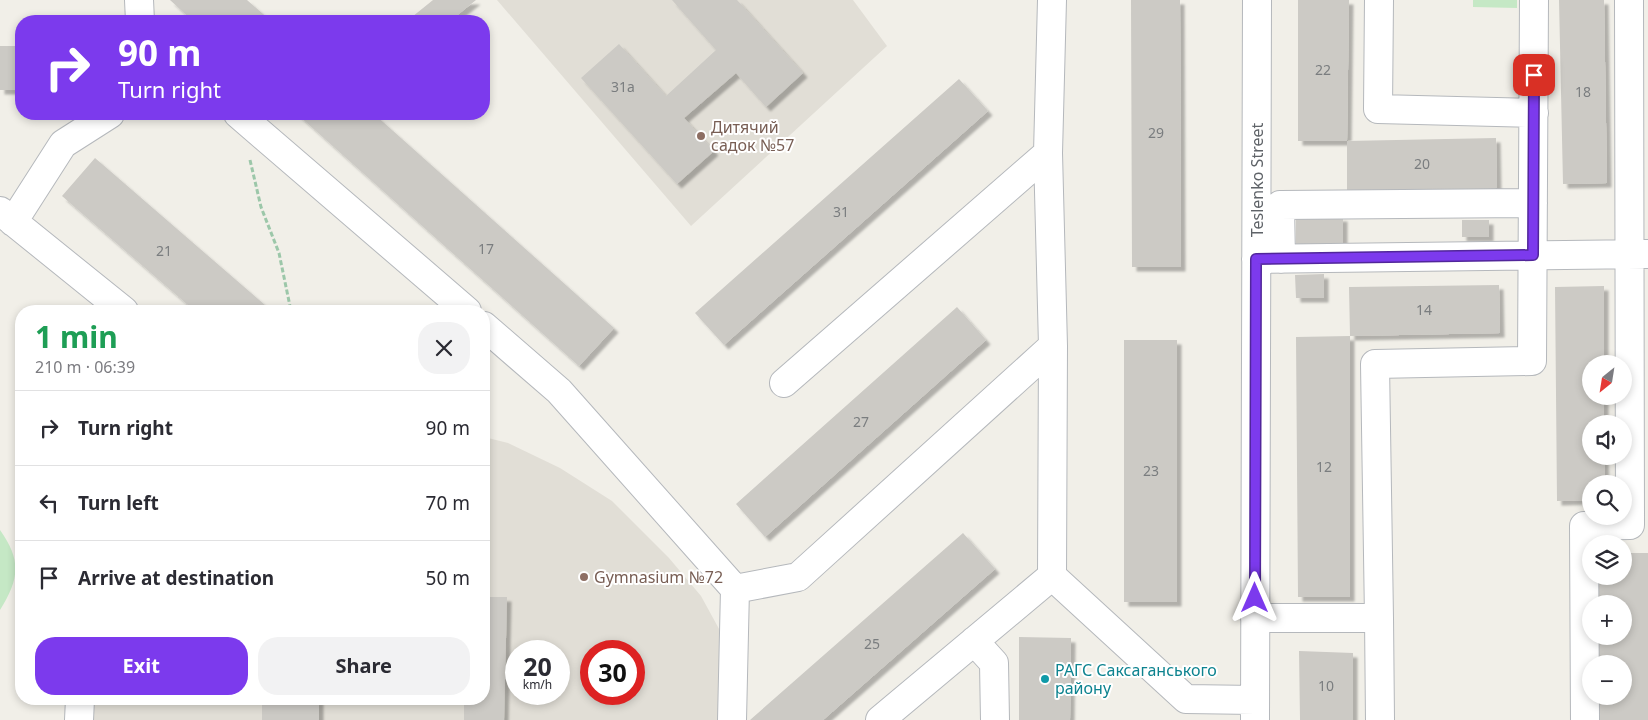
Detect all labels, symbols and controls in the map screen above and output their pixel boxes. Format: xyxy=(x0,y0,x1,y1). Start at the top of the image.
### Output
text: 90 m xyxy=(118,29,201,76)
icon: right xyxy=(35,35,100,100)
pin xyxy=(1513,54,1555,96)
house number: 22 xyxy=(1315,60,1331,79)
icon: arrive xyxy=(1520,61,1548,89)
text: Turn right xyxy=(118,74,221,104)
house number: 31а xyxy=(611,77,635,96)
house number: 18 xyxy=(1575,82,1591,101)
place label: Дитячий садок №57 xyxy=(711,116,794,156)
street label: Teslenko Street xyxy=(1246,122,1268,237)
house number: 29 xyxy=(1148,123,1164,142)
marker: Дитячий садок №57 xyxy=(695,130,707,142)
house number: 20 xyxy=(1414,154,1430,173)
house number: 31 xyxy=(833,202,849,221)
house number: 17 xyxy=(478,239,494,258)
house number: 21 xyxy=(156,241,172,260)
house number: 14 xyxy=(1416,300,1432,319)
text: 1 min xyxy=(35,316,118,357)
button: close xyxy=(418,322,470,374)
north arrow xyxy=(1582,355,1632,405)
map controls xyxy=(1582,355,1632,705)
text: 210 m · 06:39 xyxy=(35,356,135,378)
house number: 27 xyxy=(853,412,869,431)
icon: right xyxy=(35,414,63,442)
text: Turn right xyxy=(78,415,173,441)
text: 90 m xyxy=(426,415,470,441)
button: sound xyxy=(1582,415,1632,465)
house number: 12 xyxy=(1316,457,1332,476)
house number: 23 xyxy=(1143,461,1159,480)
button: search xyxy=(1582,475,1632,525)
icon: left xyxy=(35,489,63,517)
text: Turn left xyxy=(78,490,159,516)
text: 70 m xyxy=(426,490,470,516)
button: layers xyxy=(1582,535,1632,585)
icon: arrive xyxy=(35,564,63,592)
text: Arrive at destination xyxy=(78,565,274,591)
text: 50 m xyxy=(426,565,470,591)
place label: Gymnasium №72 xyxy=(594,566,723,588)
marker: Gymnasium №72 xyxy=(578,571,590,583)
position arrow xyxy=(1228,571,1280,623)
button: + xyxy=(1582,595,1632,645)
house number: 25 xyxy=(864,634,880,653)
button: Exit xyxy=(35,637,248,695)
button: Share xyxy=(258,637,470,695)
speed limit sign: 30 xyxy=(580,640,645,705)
text: 20 xyxy=(523,649,552,683)
button: − xyxy=(1582,655,1632,705)
place label: РАГС Саксаганського району xyxy=(1055,659,1217,699)
marker: РАГС Саксаганського району xyxy=(1039,673,1051,685)
text: km/h xyxy=(523,676,552,693)
house number: 10 xyxy=(1318,676,1334,695)

